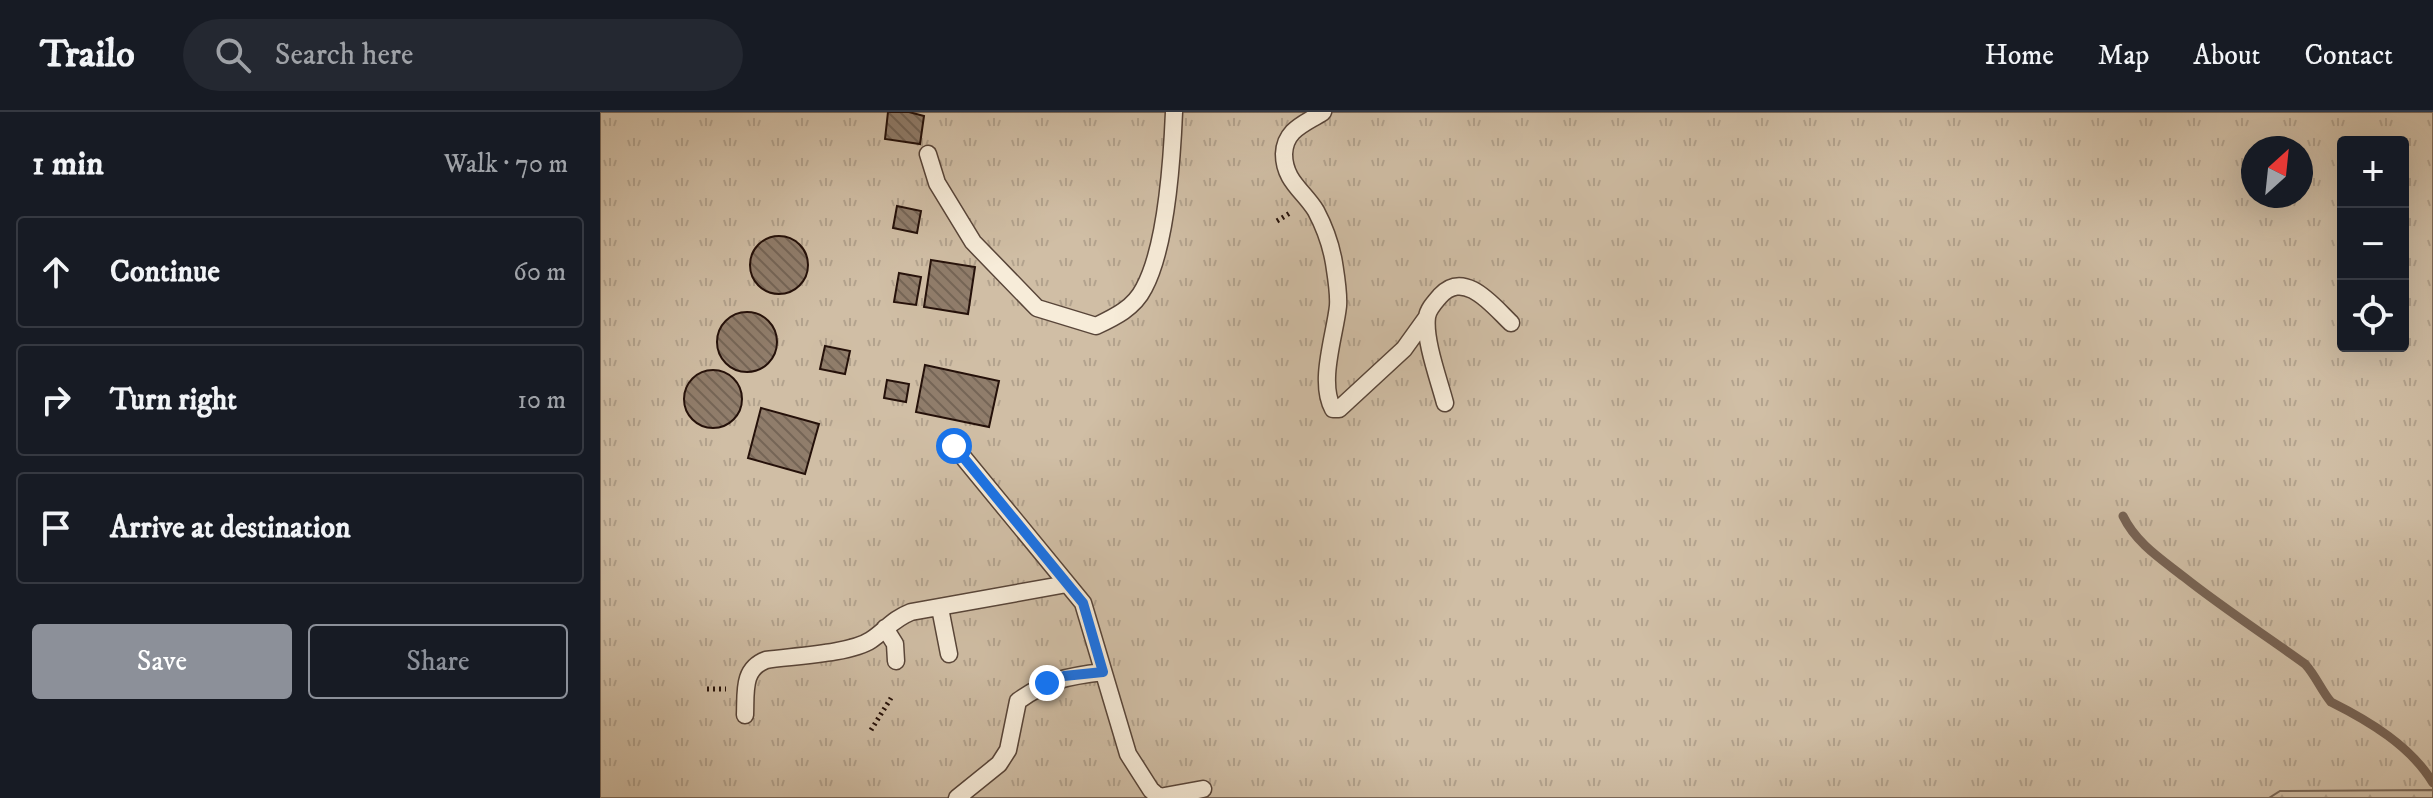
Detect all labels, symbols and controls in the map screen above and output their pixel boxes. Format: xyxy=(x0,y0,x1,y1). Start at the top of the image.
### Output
search box xyxy=(183,19,743,91)
text: Trailo xyxy=(40,31,135,79)
icon: search xyxy=(211,33,255,77)
text: Search here xyxy=(275,37,413,74)
text: Home xyxy=(1985,38,2054,73)
text: Map xyxy=(2098,38,2149,73)
text: About xyxy=(2193,38,2260,73)
text: Contact xyxy=(2304,38,2393,73)
north arrow xyxy=(2241,136,2313,208)
map controls xyxy=(2337,136,2409,352)
button: + xyxy=(2337,136,2409,208)
text: 1 min xyxy=(32,143,104,185)
text: Walk · 70 m xyxy=(444,148,568,181)
button: − xyxy=(2337,208,2409,280)
icon: ahead xyxy=(34,250,78,294)
text: Continue xyxy=(110,254,220,291)
text: 60 m xyxy=(513,256,566,289)
button: locate xyxy=(2337,280,2409,352)
icon: right xyxy=(34,378,78,422)
text: Turn right xyxy=(110,382,237,419)
text: 10 m xyxy=(517,384,566,417)
route start xyxy=(936,428,972,464)
icon: arrive xyxy=(34,506,78,550)
text: Arrive at destination xyxy=(110,510,351,547)
button: Save xyxy=(32,624,292,699)
button: Share xyxy=(308,624,568,699)
route end xyxy=(1029,665,1065,701)

